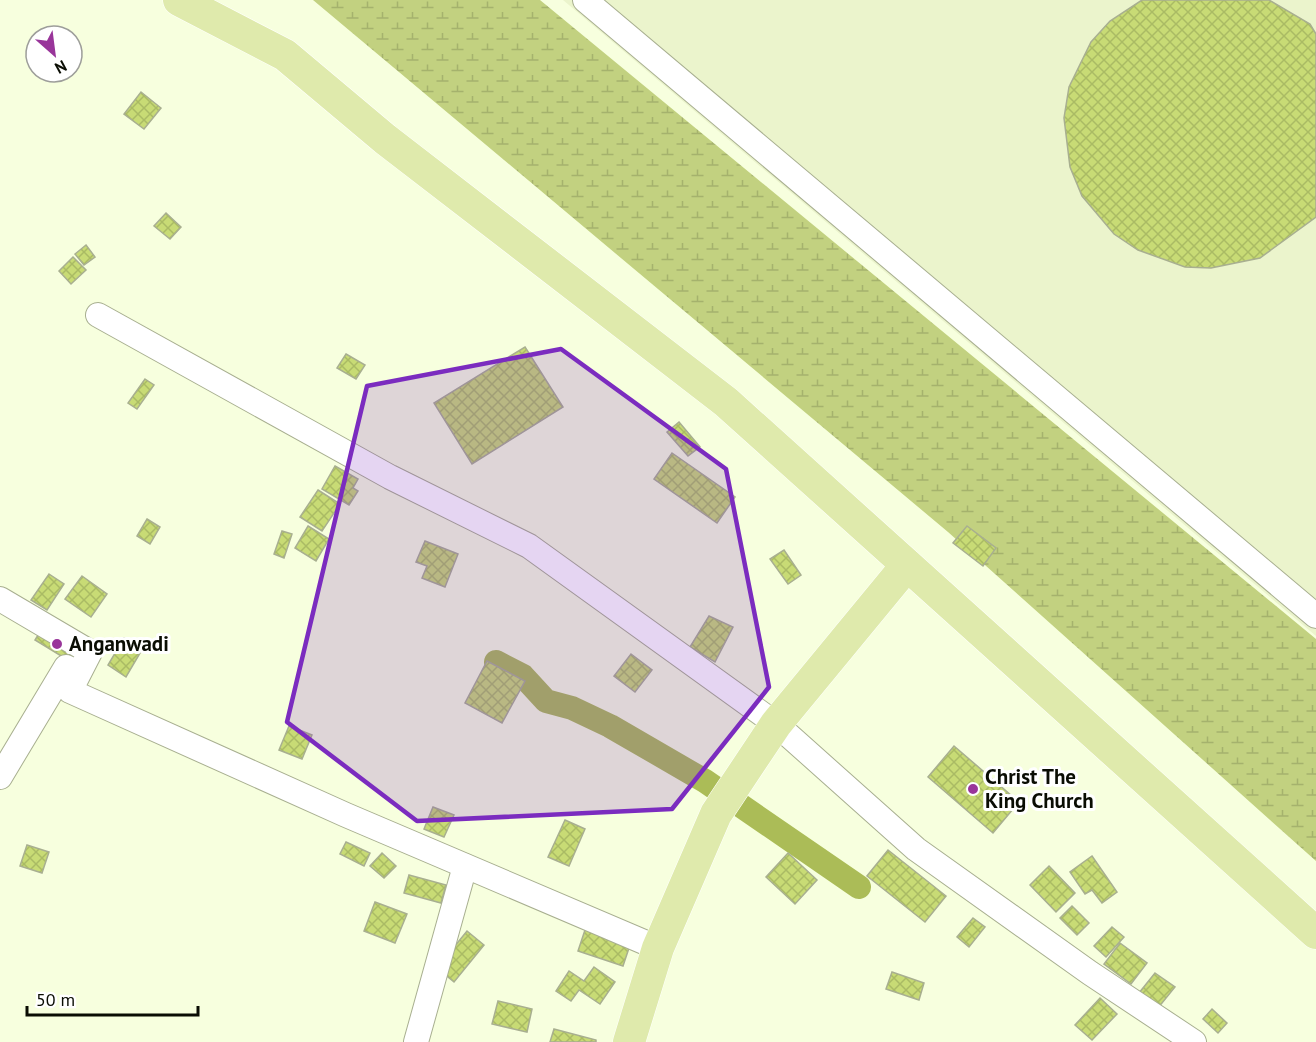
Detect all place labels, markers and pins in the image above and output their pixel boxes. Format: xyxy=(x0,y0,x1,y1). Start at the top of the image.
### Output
place label: Anganwadi xyxy=(69,630,169,657)
marker: Anganwadi xyxy=(50,637,64,651)
place label: Christ The King Church xyxy=(985,763,1094,814)
marker: Christ The King Church xyxy=(966,782,980,796)

